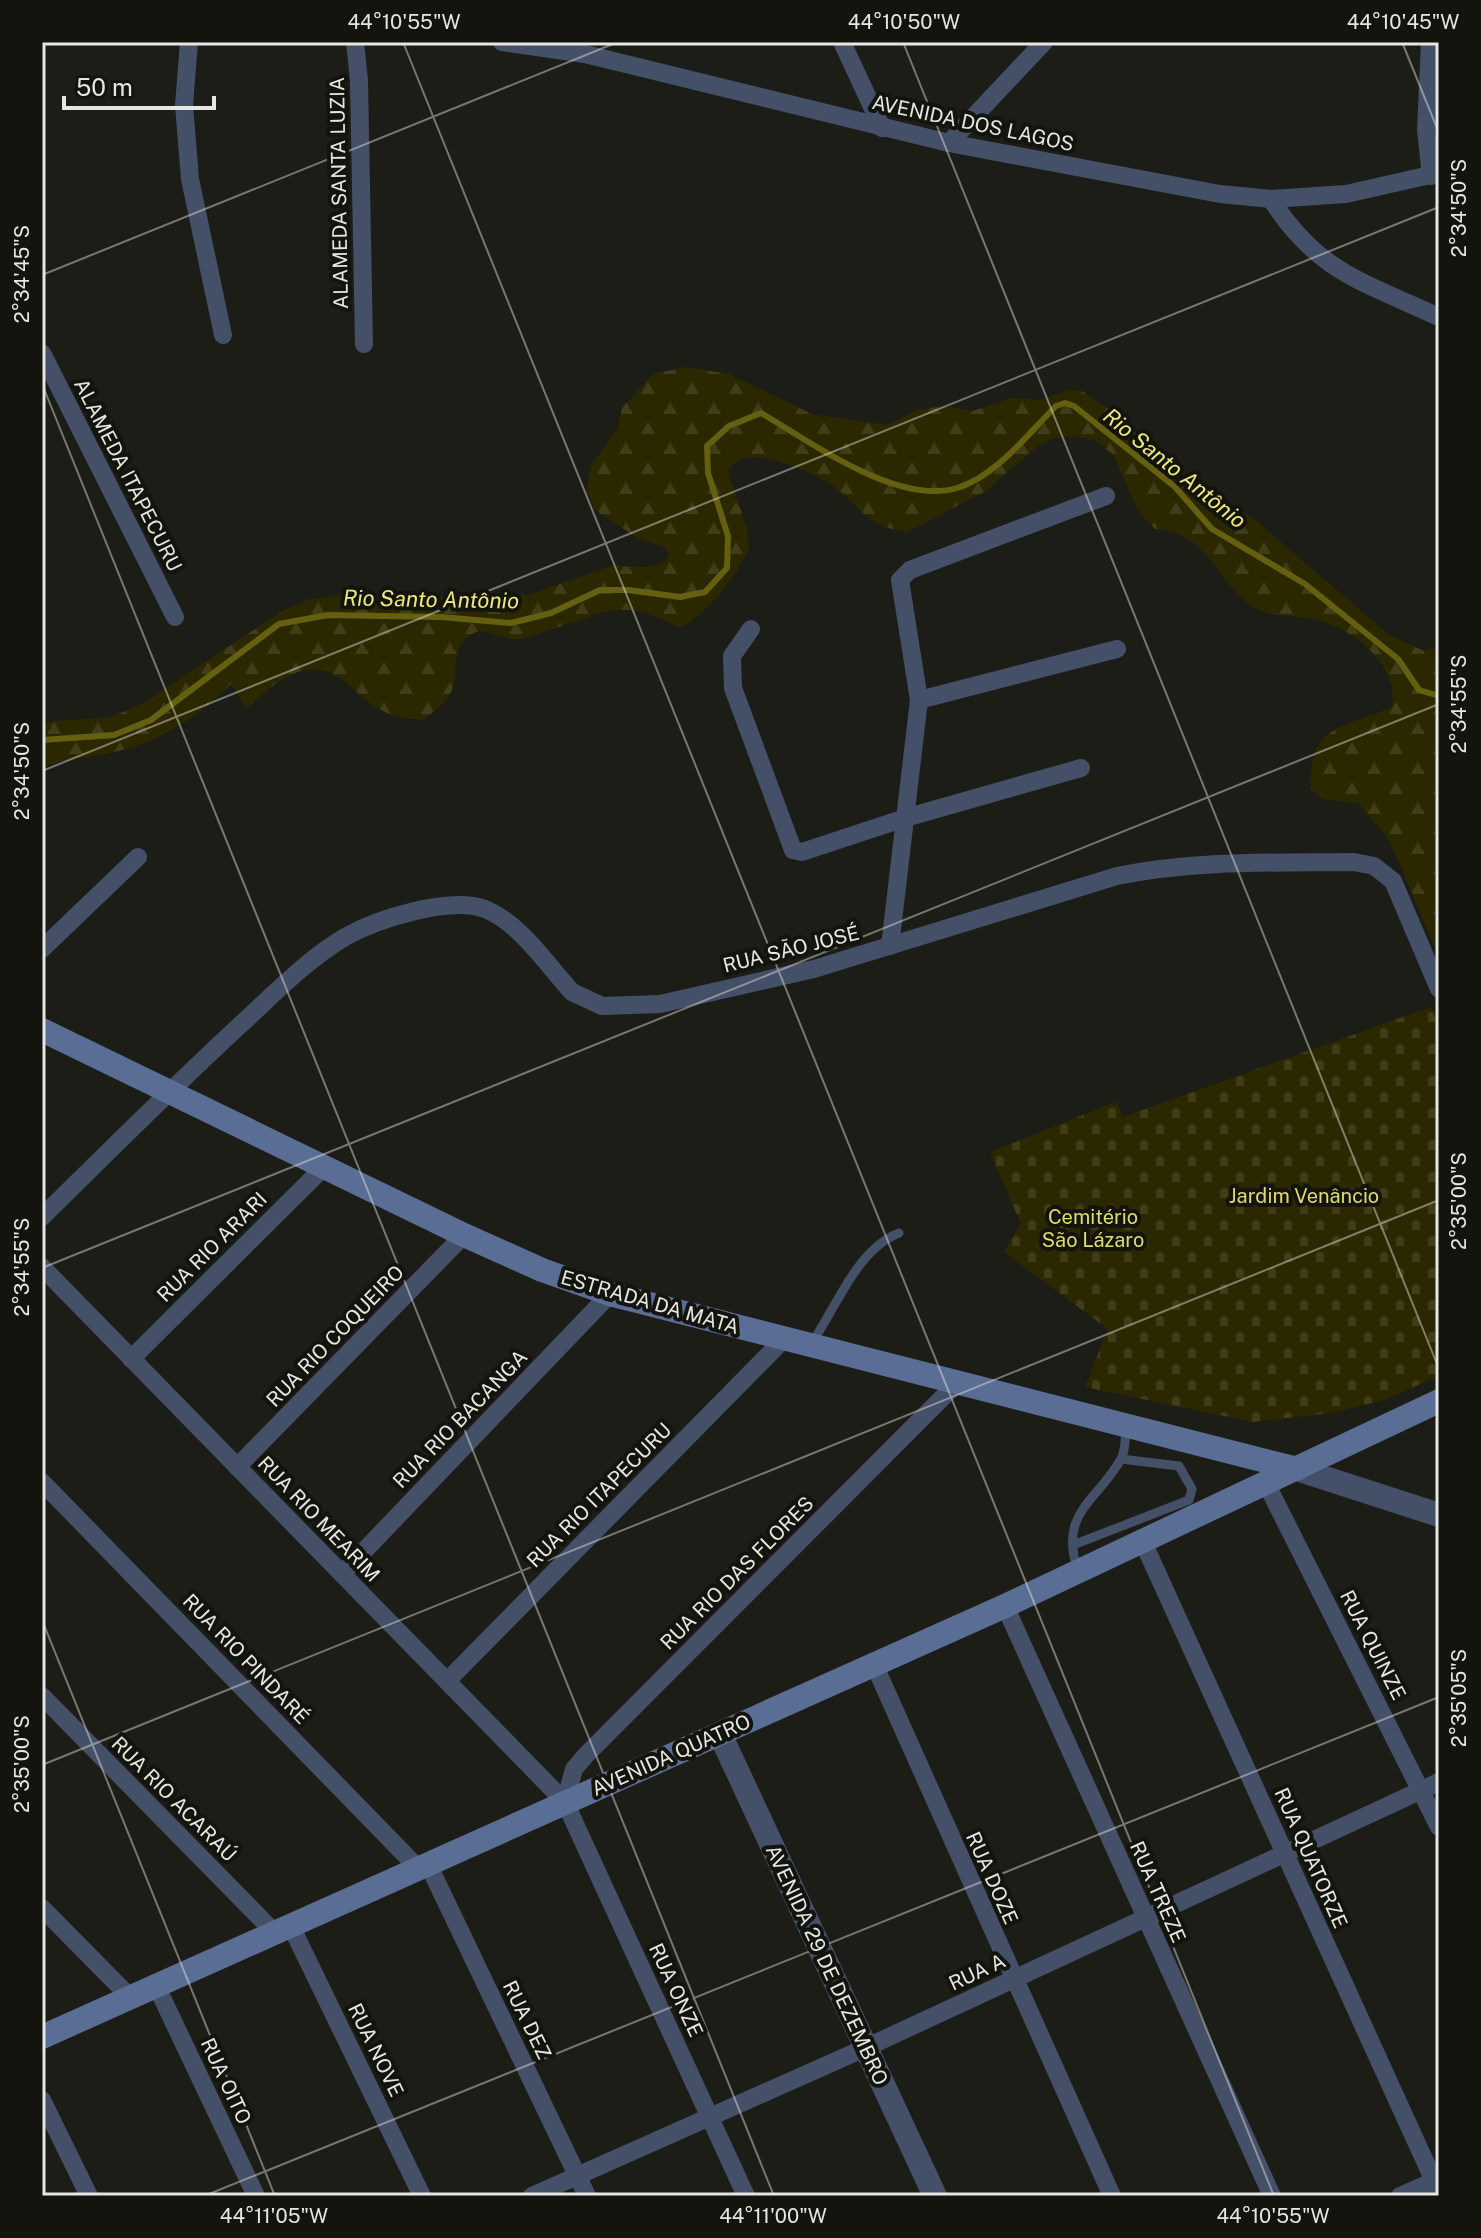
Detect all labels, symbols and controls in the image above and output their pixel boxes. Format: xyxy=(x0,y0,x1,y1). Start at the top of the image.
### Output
text: 44°10'55"W xyxy=(348,10,460,34)
text: 44°10'50"W xyxy=(848,10,960,34)
text: 44°10'45"W xyxy=(1347,10,1459,34)
scale bar xyxy=(64,60,214,110)
text: 50 m xyxy=(76,73,133,101)
street label: ALAMEDA SANTA LUZIA xyxy=(325,77,353,309)
street label: AVENIDA DOS LAGOS xyxy=(870,90,1076,156)
text: 2°34'50"S xyxy=(1447,159,1471,257)
text: 2°34'45"S xyxy=(10,225,34,323)
street label: ALAMEDA ITAPECURU xyxy=(69,375,187,575)
water label: Rio Santo Antônio xyxy=(1098,403,1252,534)
water label: Rio Santo Antônio xyxy=(343,584,519,614)
text: 2°34'55"S xyxy=(1447,655,1471,753)
text: 2°34'50"S xyxy=(10,722,34,820)
street label: RUA SÃO JOSÉ xyxy=(720,919,862,978)
text: 2°35'00"S xyxy=(1447,1152,1471,1250)
park label: Jardim Venâncio xyxy=(1229,1184,1379,1208)
street label: RUA RIO ARARI xyxy=(152,1187,272,1307)
park label: Cemitério São Lázaro xyxy=(1042,1205,1144,1252)
text: 2°34'55"S xyxy=(10,1218,34,1316)
street label: RUA RIO COQUEIRO xyxy=(261,1260,409,1412)
street label: ESTRADA DA MATA xyxy=(558,1265,742,1339)
street label: RUA RIO BACANGA xyxy=(388,1345,532,1493)
street label: RUA RIO ITAPECURU xyxy=(522,1418,676,1572)
street label: RUA RIO MEARIM xyxy=(253,1451,385,1587)
street label: RUA RIO DAS FLORES xyxy=(655,1491,819,1655)
street label: RUA QUINZE xyxy=(1335,1586,1411,1704)
street label: RUA RIO PINDARÉ xyxy=(178,1588,315,1729)
text: 2°35'05"S xyxy=(1447,1649,1471,1747)
street label: AVENIDA QUATRO xyxy=(588,1709,754,1801)
text: 2°35'00"S xyxy=(10,1715,34,1813)
street label: RUA RIO ACARAÚ xyxy=(107,1731,242,1866)
street label: RUA QUATORZE xyxy=(1269,1784,1353,1932)
street label: RUA DOZE xyxy=(961,1828,1023,1928)
street label: RUA TREZE xyxy=(1125,1838,1191,1946)
street label: AVENIDA 29 DE DEZEMBRO xyxy=(761,1841,893,2089)
street label: RUA ONZE xyxy=(644,1939,708,2041)
street label: RUA A xyxy=(945,1949,1009,1995)
street label: RUA DEZ xyxy=(498,1977,556,2063)
street label: RUA NOVE xyxy=(343,1999,409,2101)
street label: RUA OITO xyxy=(196,2034,256,2128)
text: 44°11'05"W xyxy=(220,2204,328,2228)
text: 44°11'00"W xyxy=(719,2204,827,2228)
text: 44°10'55"W xyxy=(1217,2204,1329,2228)

